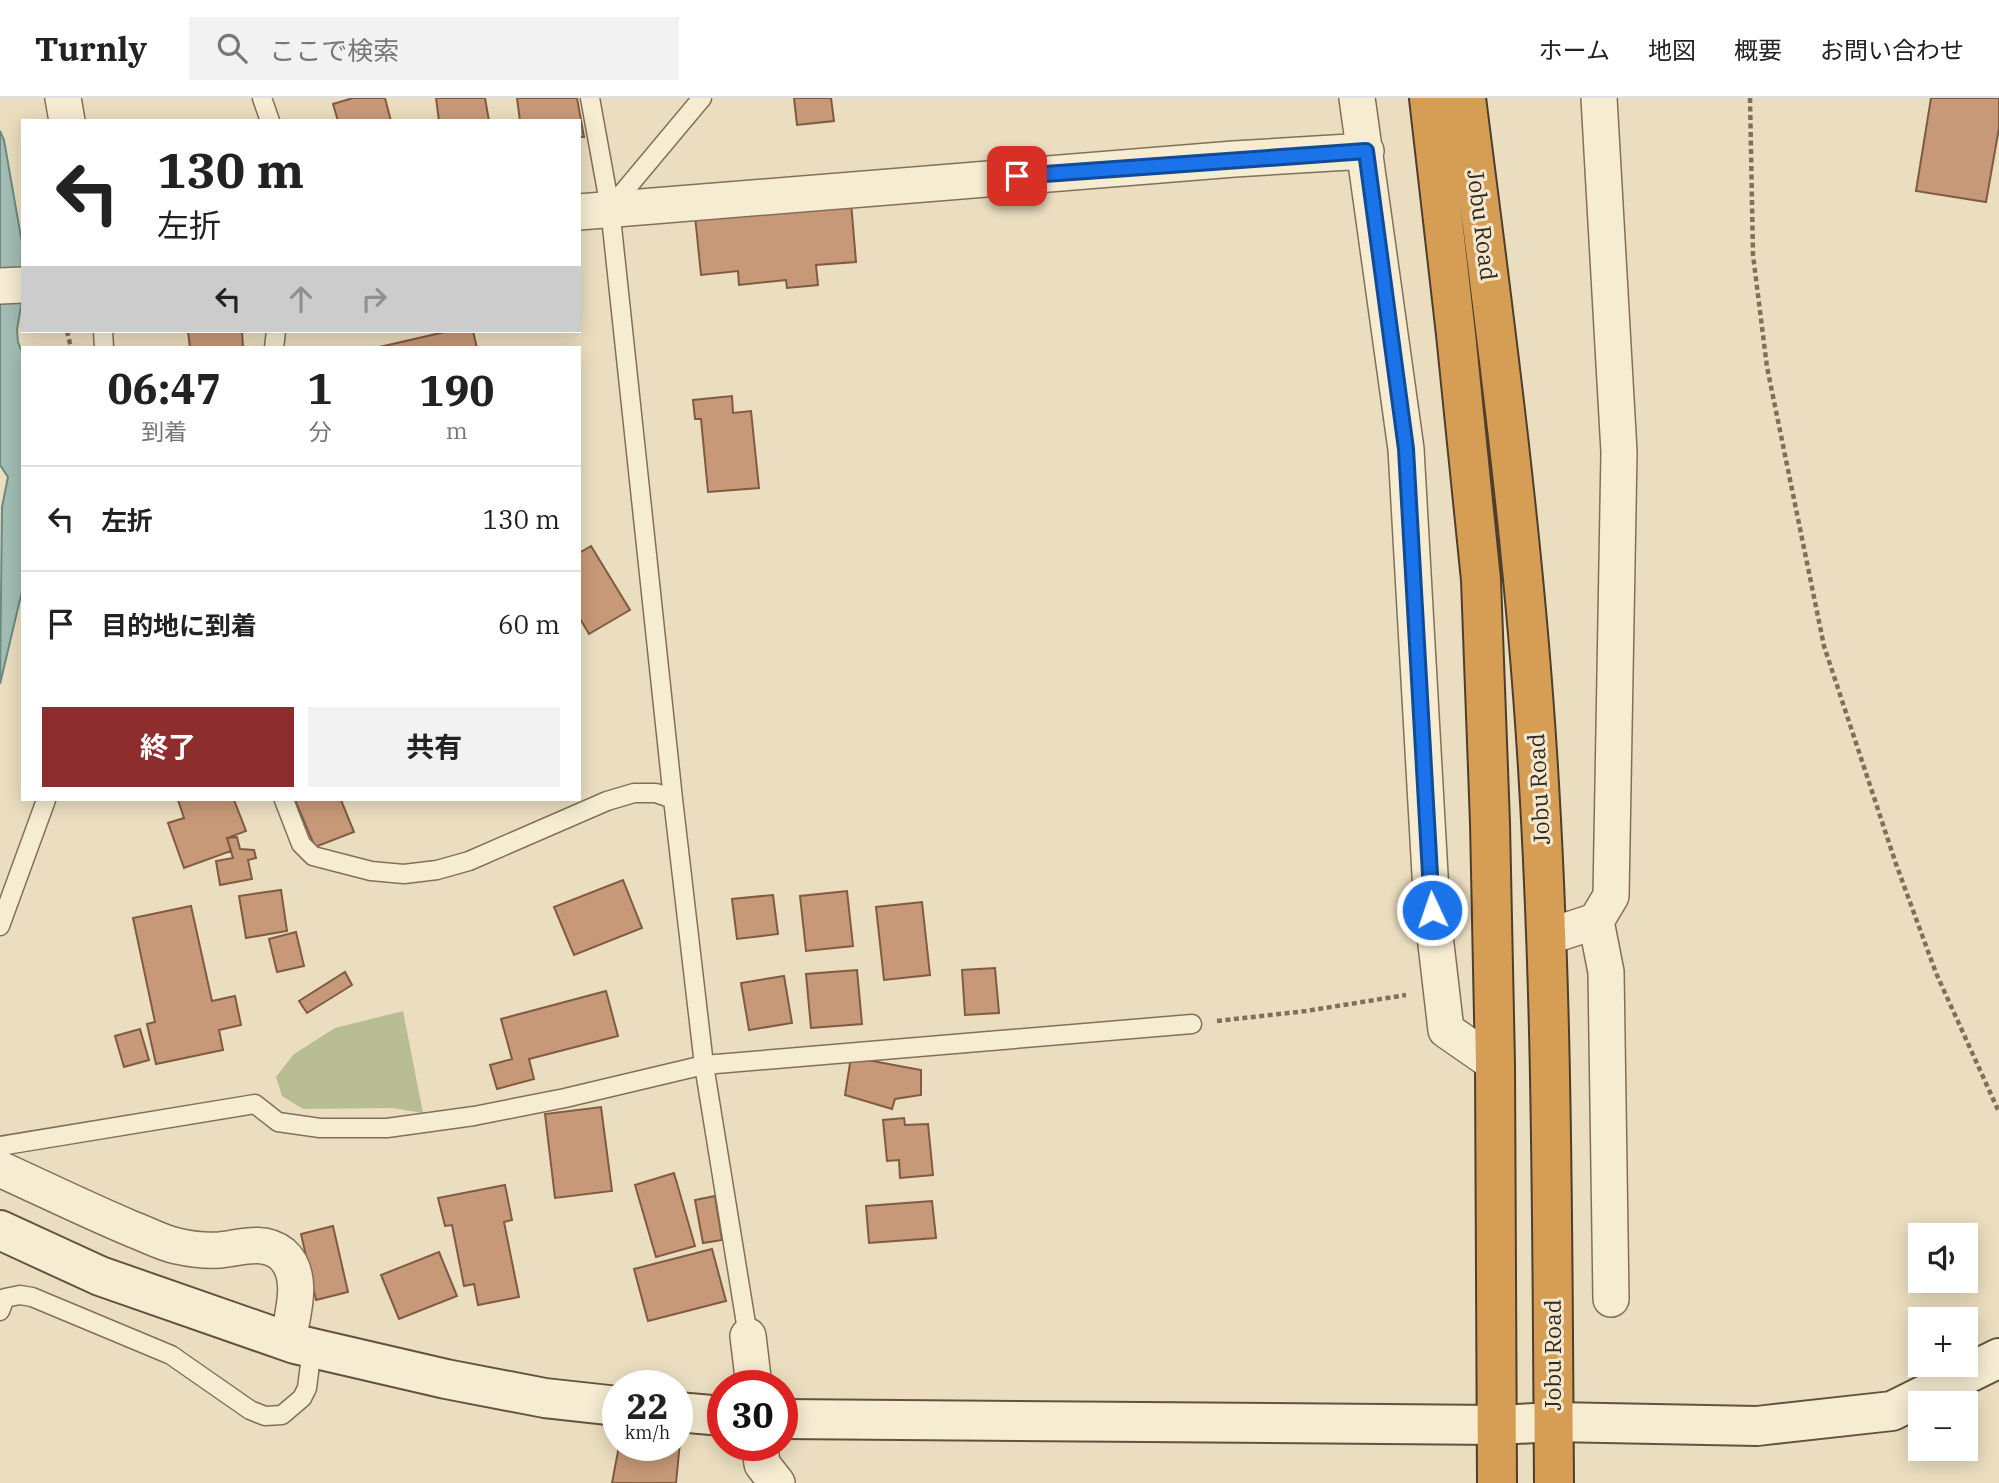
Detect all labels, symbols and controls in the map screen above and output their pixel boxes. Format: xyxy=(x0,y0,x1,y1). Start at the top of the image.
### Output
search box xyxy=(189,17,679,80)
text: Turnly xyxy=(35,27,147,70)
icon: search xyxy=(213,29,251,67)
text: ここで検索 xyxy=(269,33,399,67)
text: ホーム xyxy=(1539,34,1610,66)
text: 地図 xyxy=(1648,34,1696,66)
text: 概要 xyxy=(1734,34,1782,66)
text: お問い合わせ xyxy=(1820,34,1964,66)
text: 130 m xyxy=(157,138,304,201)
pin xyxy=(987,146,1047,206)
icon: left xyxy=(42,147,133,238)
icon: arrive xyxy=(998,157,1036,195)
street label: Jobu Road xyxy=(1461,168,1505,282)
text: 左折 xyxy=(157,204,221,246)
icon: left xyxy=(209,280,247,318)
icon: ahead xyxy=(282,280,320,318)
icon: right xyxy=(355,280,393,318)
text: 06:47 xyxy=(107,361,221,416)
text: 1 xyxy=(307,361,333,416)
text: 190 xyxy=(419,363,495,418)
text: m xyxy=(446,415,468,445)
text: 到着 xyxy=(141,416,187,446)
text: 分 xyxy=(308,416,331,446)
icon: left xyxy=(42,500,80,538)
text: 130 m xyxy=(482,502,560,536)
text: 左折 xyxy=(101,503,153,537)
icon: arrive xyxy=(42,605,80,643)
text: 60 m xyxy=(498,607,560,641)
text: 目的地に到着 xyxy=(101,608,257,642)
button: 終了 xyxy=(42,707,294,787)
button: 共有 xyxy=(308,707,560,787)
street label: Jobu Road xyxy=(1520,733,1556,845)
position arrow xyxy=(1395,873,1469,947)
map controls xyxy=(1908,1223,1978,1461)
button: sound xyxy=(1908,1223,1978,1293)
street label: Jobu Road xyxy=(1537,1299,1567,1411)
button: + xyxy=(1908,1307,1978,1377)
speed limit sign: 30 xyxy=(707,1370,798,1461)
text: 22 xyxy=(626,1383,669,1429)
button: − xyxy=(1908,1391,1978,1461)
text: km/h xyxy=(625,1421,670,1444)

